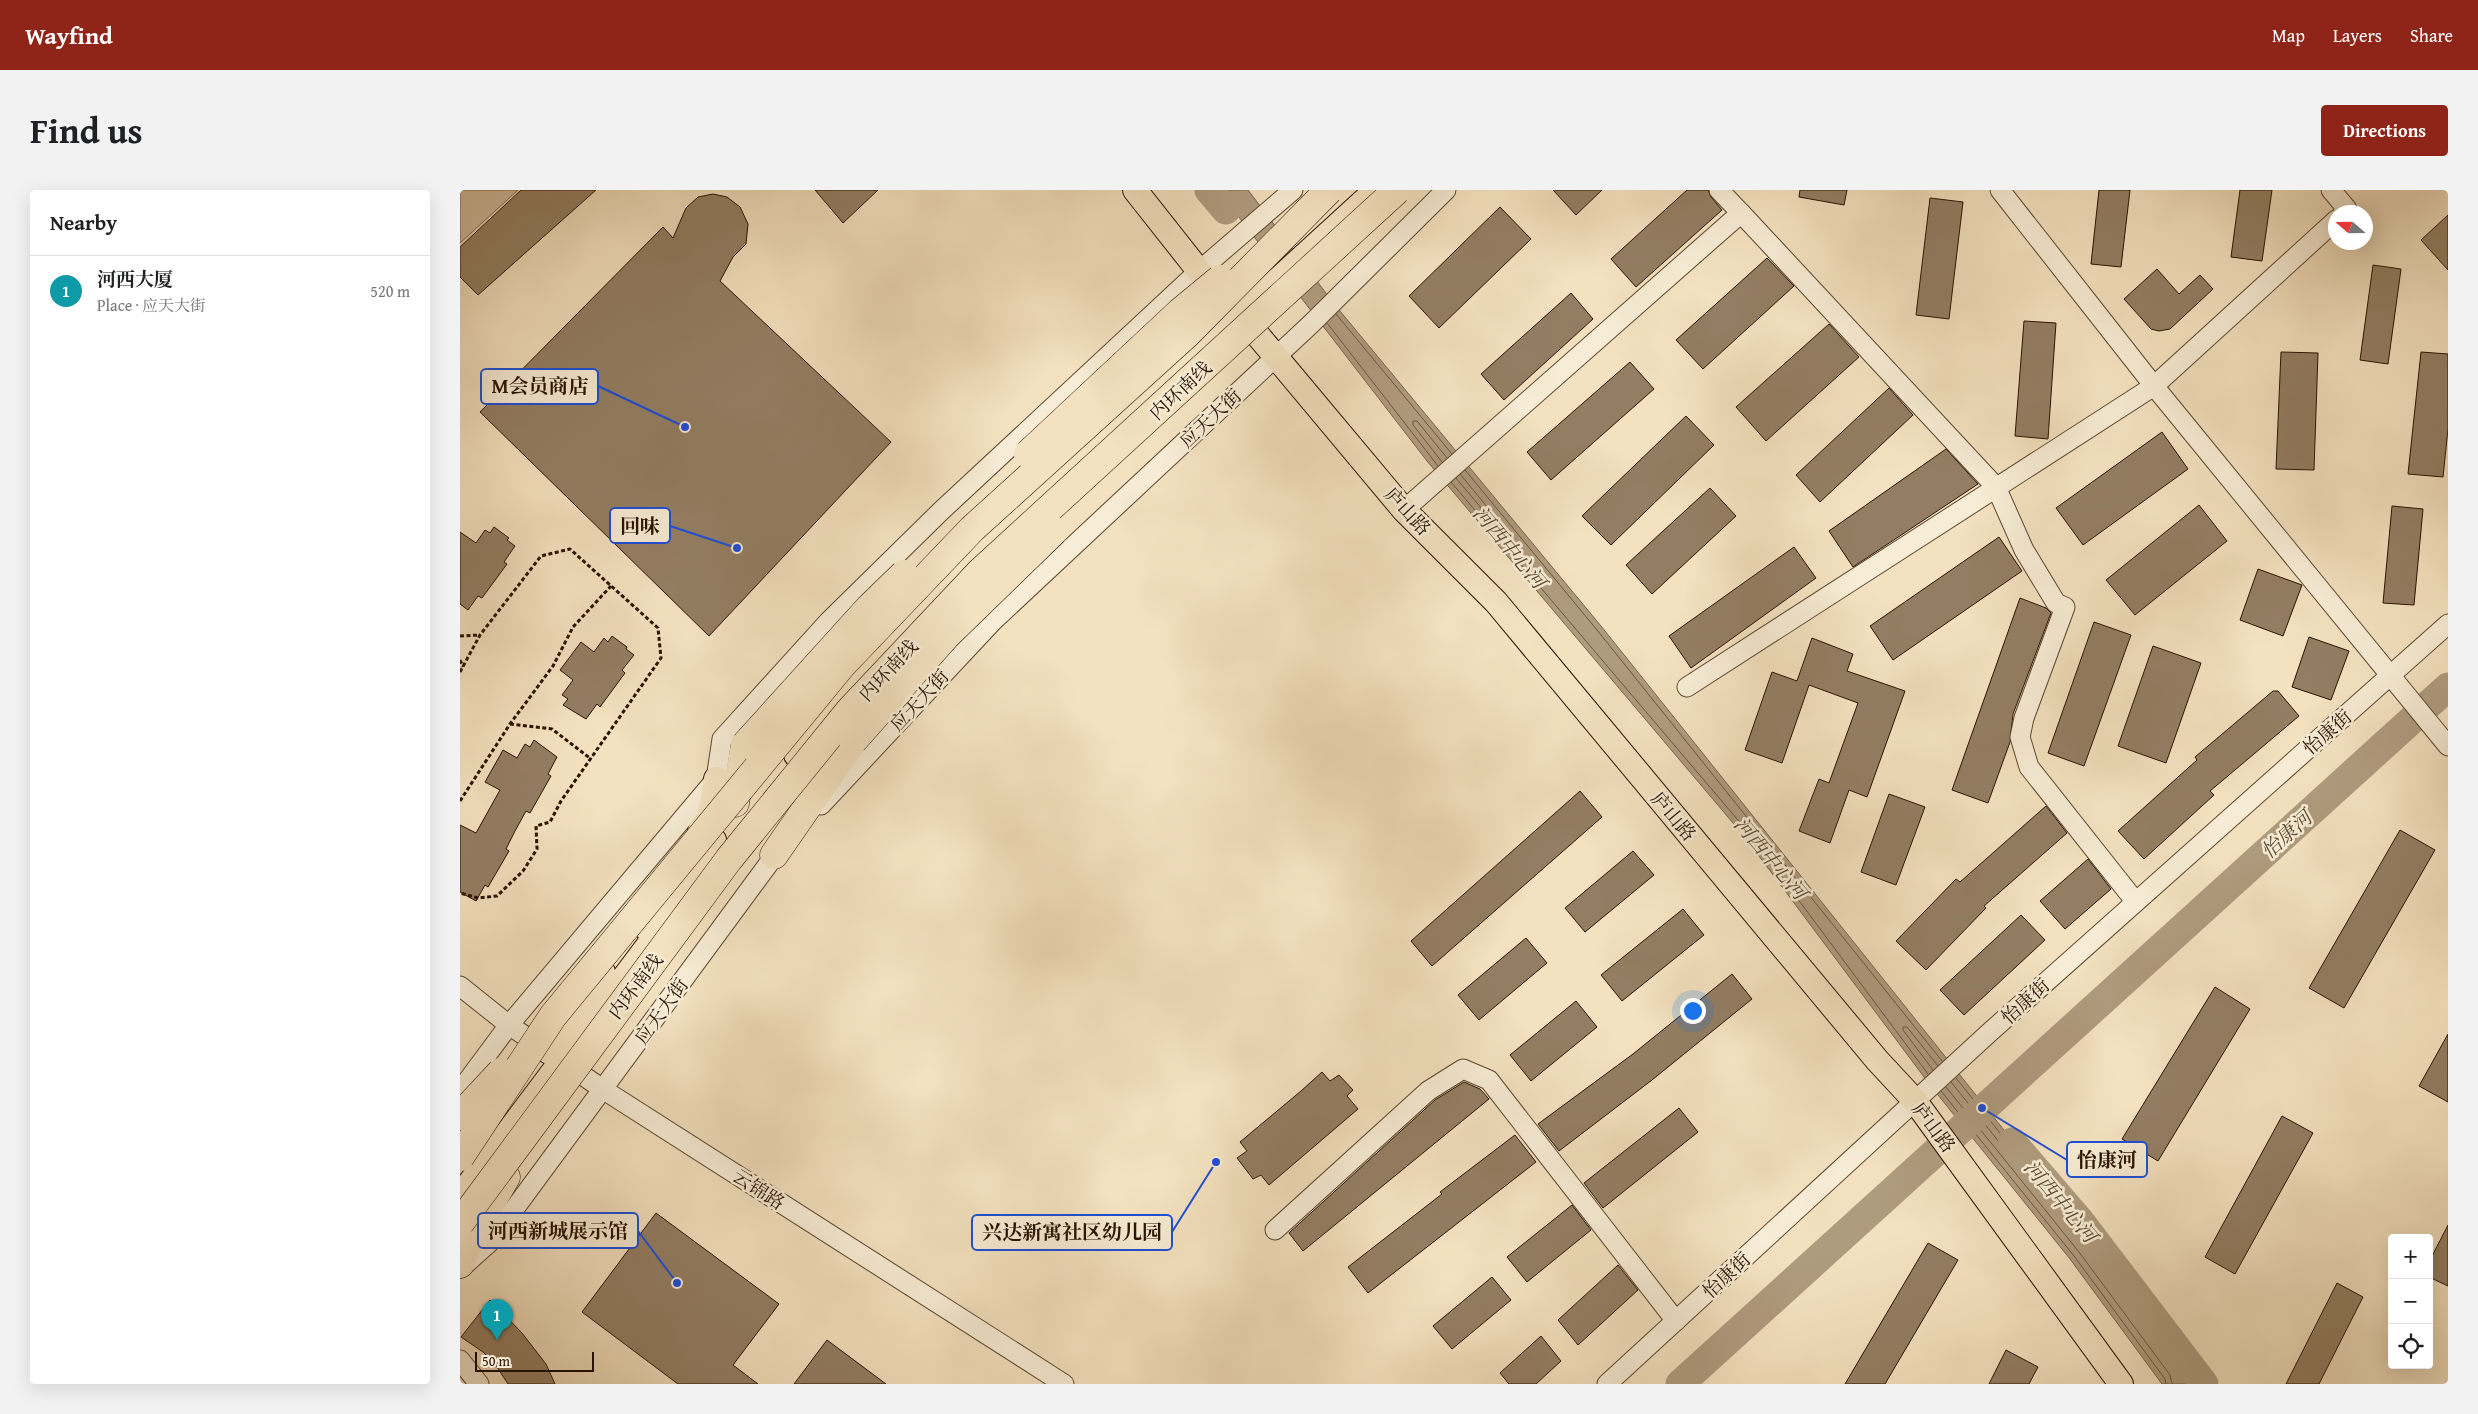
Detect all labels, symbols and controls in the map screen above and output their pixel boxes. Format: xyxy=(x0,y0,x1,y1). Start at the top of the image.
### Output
text: Wayfind xyxy=(25,18,113,53)
text: Map xyxy=(2272,22,2305,49)
text: Layers xyxy=(2333,22,2382,49)
text: Share xyxy=(2410,22,2453,49)
text: Find us xyxy=(30,105,143,156)
button: Directions xyxy=(2321,105,2448,156)
north arrow xyxy=(2328,205,2373,250)
text: Nearby xyxy=(50,207,117,238)
text: 河西大厦 xyxy=(97,265,173,293)
text: 1 xyxy=(62,279,70,303)
text: 520 m xyxy=(370,279,410,303)
text: Place · 应天大街 xyxy=(97,293,206,317)
street label: 内环南线 xyxy=(1143,354,1217,426)
callout: M会员商店 xyxy=(481,369,598,404)
text: M会员商店 xyxy=(491,371,589,400)
street label: 应天大街 xyxy=(1173,382,1247,454)
street label: 庐山路 xyxy=(1378,481,1438,541)
water label: 河西中心河 xyxy=(1467,499,1555,597)
callout: 回味 xyxy=(610,508,670,543)
text: 回味 xyxy=(620,511,660,540)
street label: 内环南线 xyxy=(852,633,924,707)
street label: 应天大街 xyxy=(883,663,955,737)
street label: 怡康街 xyxy=(2296,703,2358,761)
street label: 庐山路 xyxy=(1645,785,1703,847)
water label: 怡康河 xyxy=(2254,801,2320,865)
water label: 河西中心河 xyxy=(1728,810,1816,908)
street label: 内环南线 xyxy=(601,947,669,1025)
street label: 应天大街 xyxy=(627,972,695,1050)
street label: 怡康街 xyxy=(1994,972,2056,1030)
your location xyxy=(1680,998,1706,1024)
street label: 庐山路 xyxy=(1906,1096,1962,1158)
callout: 怡康河 xyxy=(2067,1142,2147,1177)
text: 怡康河 xyxy=(2077,1145,2137,1174)
water label: 河西中心河 xyxy=(2018,1153,2106,1251)
street label: 云锦路 xyxy=(727,1162,791,1216)
callout: 河西新城展示馆 xyxy=(478,1213,638,1248)
callout: 兴达新寓社区幼儿园 xyxy=(972,1215,1172,1250)
text: 河西新城展示馆 xyxy=(488,1216,628,1245)
text: 兴达新寓社区幼儿园 xyxy=(982,1217,1162,1246)
map controls xyxy=(2388,1234,2433,1369)
button: + xyxy=(2388,1234,2433,1279)
street label: 怡康街 xyxy=(1696,1245,1756,1305)
button: − xyxy=(2388,1279,2433,1324)
pin: 1 xyxy=(481,1299,513,1340)
button: locate xyxy=(2388,1324,2433,1369)
scale bar xyxy=(475,1349,594,1372)
text: 50 m xyxy=(482,1351,510,1371)

